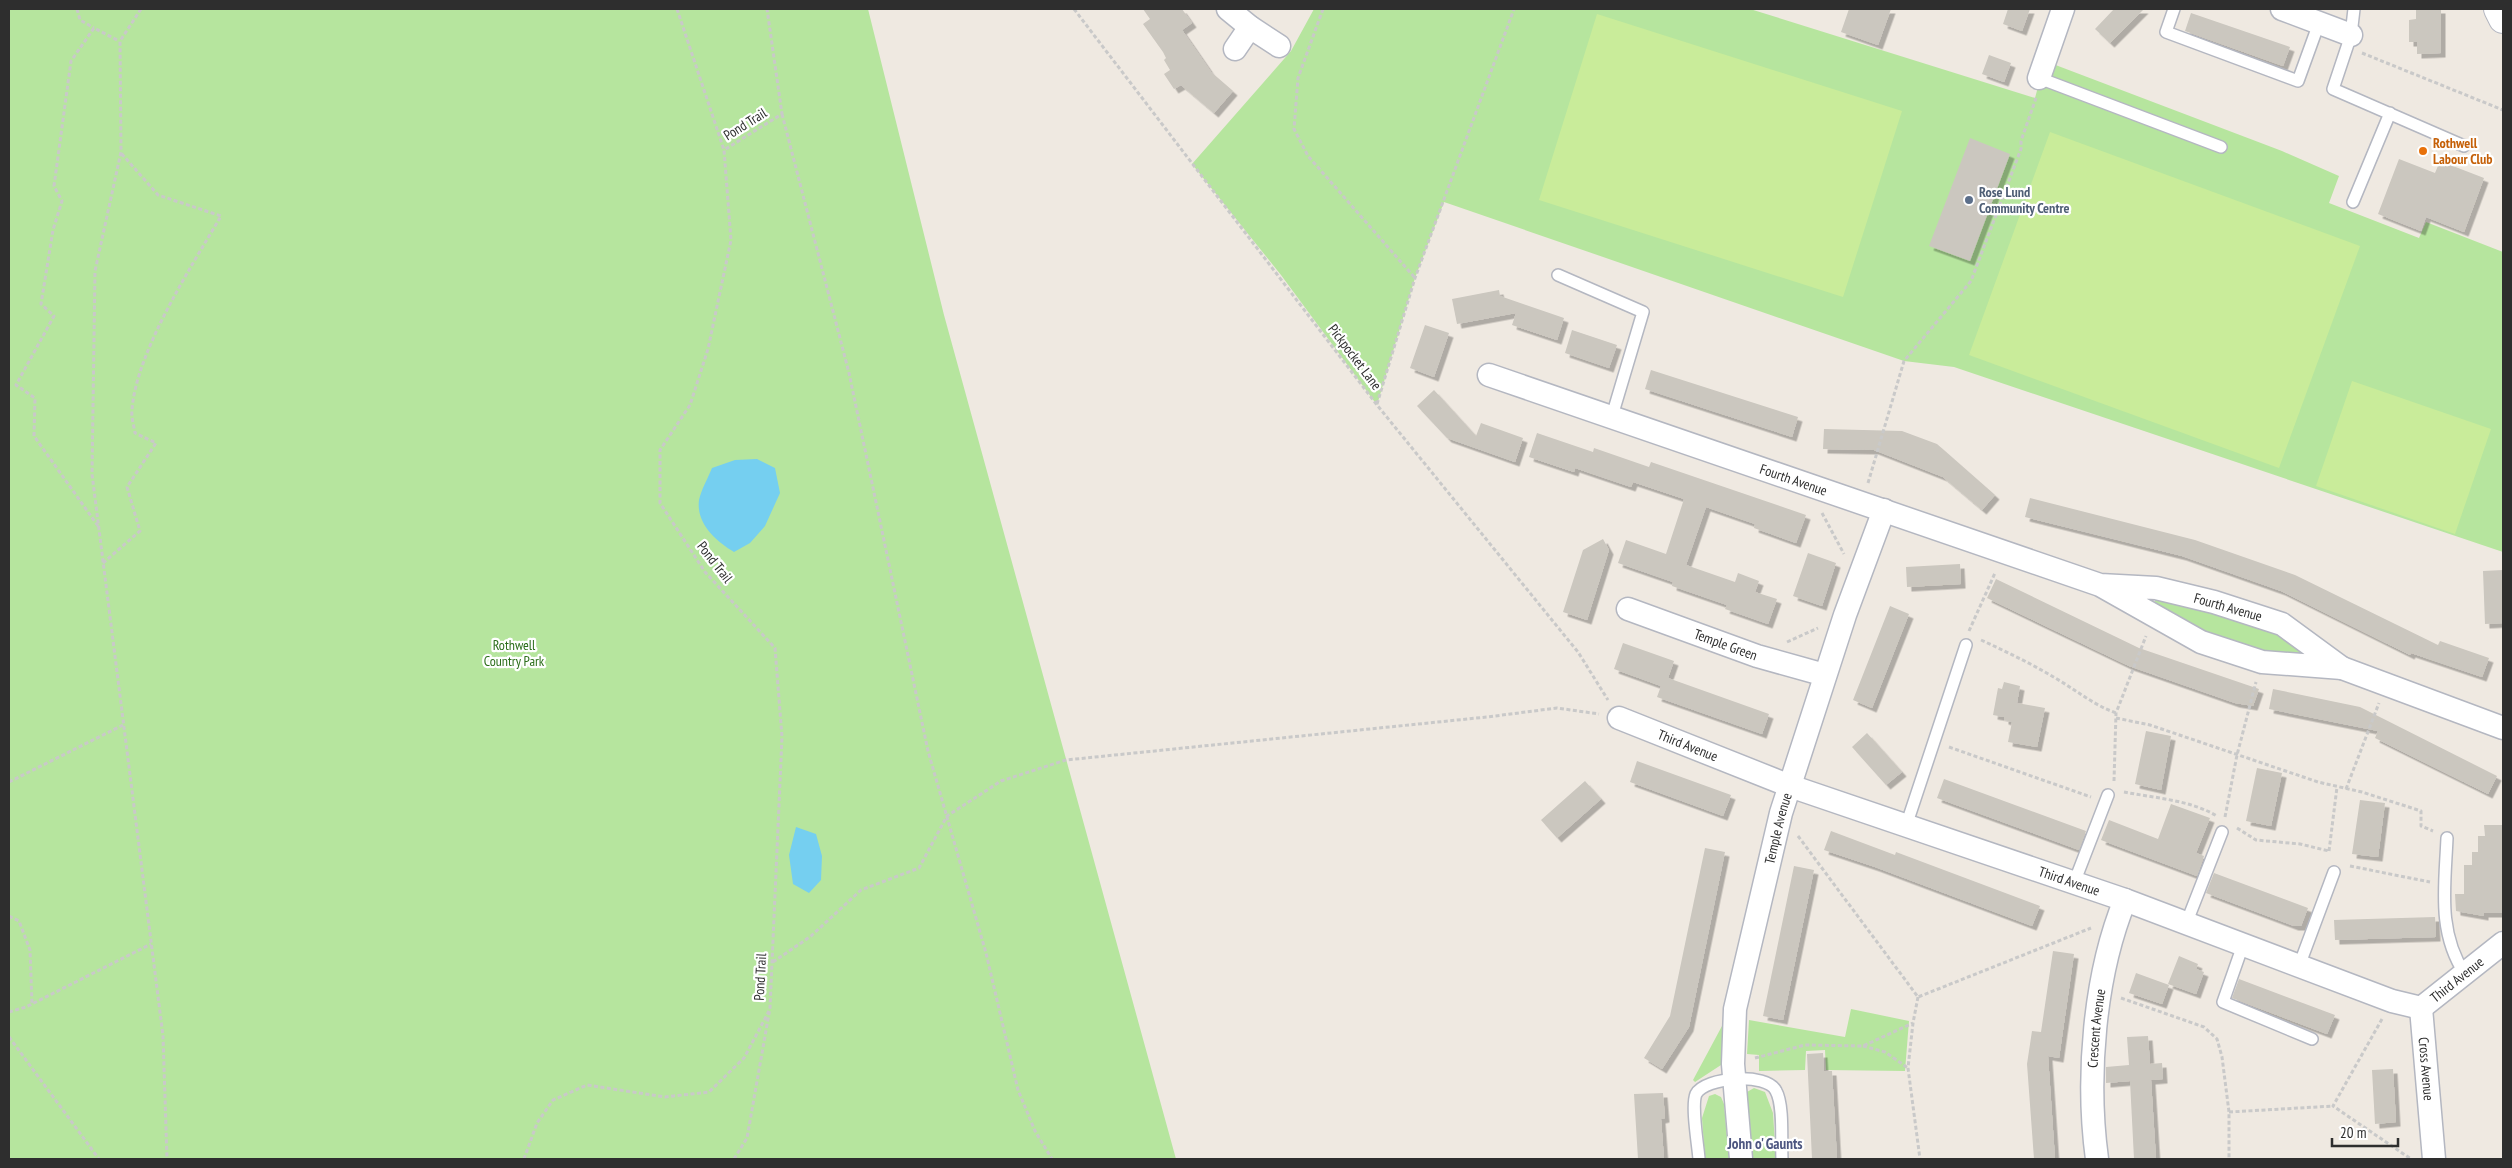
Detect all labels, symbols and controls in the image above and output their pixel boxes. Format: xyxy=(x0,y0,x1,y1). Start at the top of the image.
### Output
street label: Pond Trail xyxy=(720,103,771,144)
place label: Rothwell Labour Club xyxy=(2433,134,2492,168)
marker: Rothwell Labour Club xyxy=(2417,145,2429,157)
place label: Rose Lund Community Centre xyxy=(1979,183,2070,217)
marker: Rose Lund Community Centre xyxy=(1963,194,1975,206)
street label: Pickpocket Lane xyxy=(1324,320,1386,394)
street label: Fourth Avenue xyxy=(1757,460,1830,500)
street label: Pond Trail xyxy=(693,538,737,587)
street label: Fourth Avenue xyxy=(2192,589,2264,625)
street label: Temple Green xyxy=(1692,625,1760,664)
park label: Rothwell Country Park xyxy=(484,636,545,670)
street label: Third Avenue xyxy=(1655,725,1721,766)
street label: Temple Avenue xyxy=(1760,790,1796,866)
street label: Third Avenue xyxy=(2036,862,2102,900)
street label: Pond Trail xyxy=(750,952,770,1001)
street label: Third Avenue xyxy=(2426,953,2488,1006)
street label: Crescent Avenue xyxy=(2084,987,2109,1068)
street label: Cross Avenue xyxy=(2415,1036,2438,1101)
scale bar xyxy=(2332,1116,2398,1148)
text: 20 m xyxy=(2340,1123,2366,1142)
district label: John o' Gaunts xyxy=(1726,1134,1803,1153)

